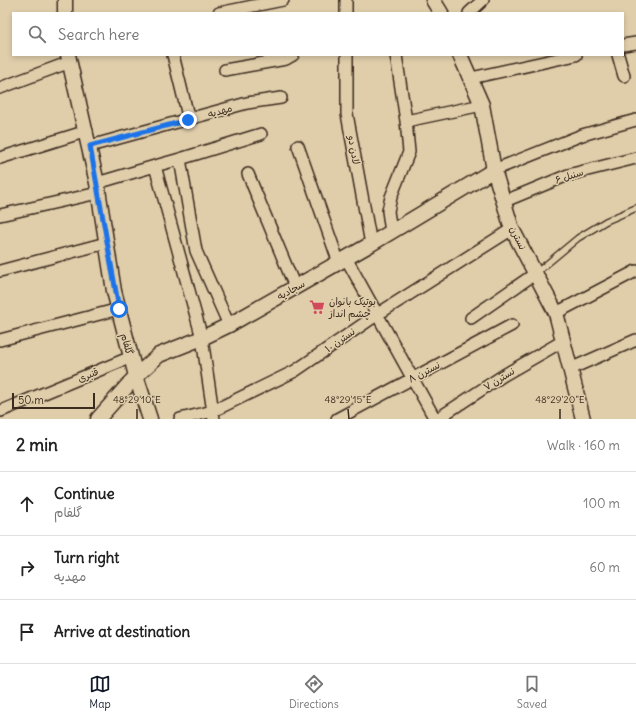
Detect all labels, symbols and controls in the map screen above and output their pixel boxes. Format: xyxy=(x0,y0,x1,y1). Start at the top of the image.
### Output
search box xyxy=(12,12,624,56)
icon: search xyxy=(26,23,48,45)
text: Search here xyxy=(58,25,139,44)
street label: مهدیه xyxy=(206,101,234,121)
route end xyxy=(179,111,197,129)
street label: لادن دو xyxy=(345,134,363,165)
street label: سنبل ۶ xyxy=(553,165,585,187)
street label: نسترن xyxy=(507,224,529,252)
street label: سجادیه xyxy=(275,277,308,303)
place label: بوتیک بانوان چشم انداز xyxy=(328,295,376,321)
supermarket icon: بوتیک بانوان چشم انداز xyxy=(308,298,326,316)
route start xyxy=(110,300,128,318)
street label: نسترن ۱۰ xyxy=(322,325,358,355)
street label: گلفام xyxy=(117,332,136,356)
street label: نسترن ۸ xyxy=(406,358,442,386)
street label: نسترن ۷ xyxy=(481,364,517,394)
street label: قنبری xyxy=(76,365,100,385)
scale bar xyxy=(12,391,95,410)
text: 50 m xyxy=(18,393,44,407)
text: 48°29'10"E xyxy=(113,393,161,406)
text: 48°29'15"E xyxy=(324,393,372,406)
text: 48°29'20"E xyxy=(535,393,585,406)
text: 2 min xyxy=(16,434,58,456)
text: Walk · 160 m xyxy=(547,437,620,454)
text: Continue xyxy=(54,484,115,503)
icon: ahead xyxy=(16,493,38,515)
text: 100 m xyxy=(583,495,620,512)
text: گلفام xyxy=(54,504,82,521)
text: Turn right xyxy=(54,548,119,567)
icon: right xyxy=(16,557,38,579)
text: 60 m xyxy=(589,559,620,576)
text: مهدیه xyxy=(54,568,86,585)
icon: arrive xyxy=(16,621,38,643)
text: Arrive at destination xyxy=(54,622,190,641)
tab: Map xyxy=(89,673,111,711)
tab: Directions xyxy=(289,673,339,711)
tab: Saved xyxy=(517,673,547,711)

